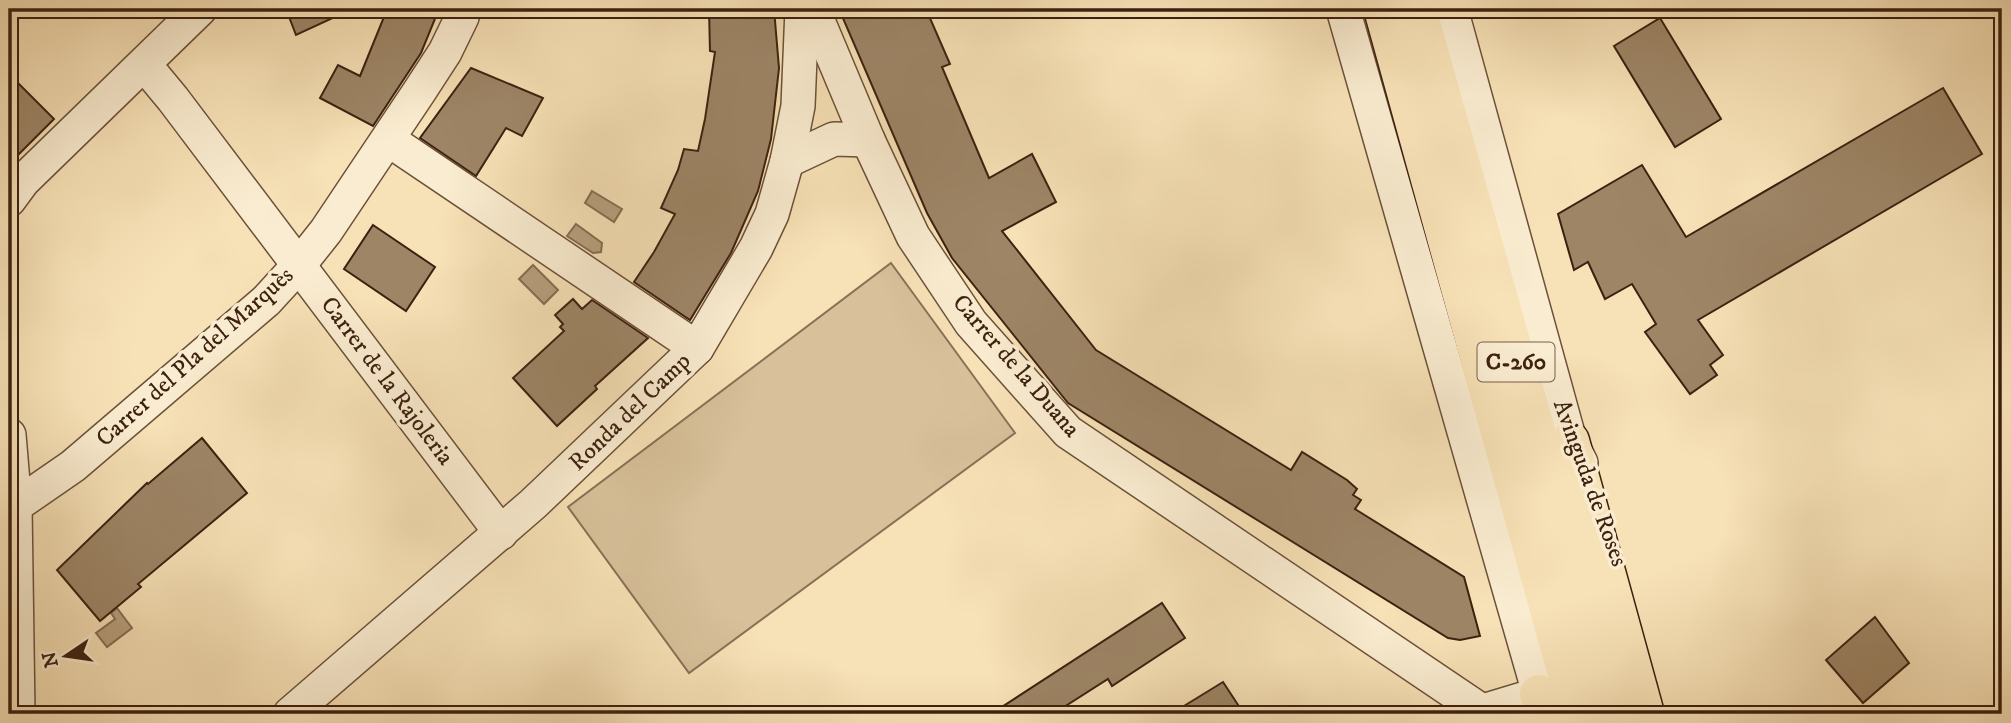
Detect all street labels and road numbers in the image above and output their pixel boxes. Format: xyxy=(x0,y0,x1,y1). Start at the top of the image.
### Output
street label: Carrer del Pla del Marquès xyxy=(90,260,300,454)
street label: Carrer de la Duana xyxy=(946,288,1087,444)
street label: Carrer de la Rajoleria xyxy=(314,291,461,472)
road number: C-260 xyxy=(1478,342,1554,382)
street label: Ronda del Camp xyxy=(563,346,697,478)
street label: Avinguda de Roses xyxy=(1546,396,1634,570)

